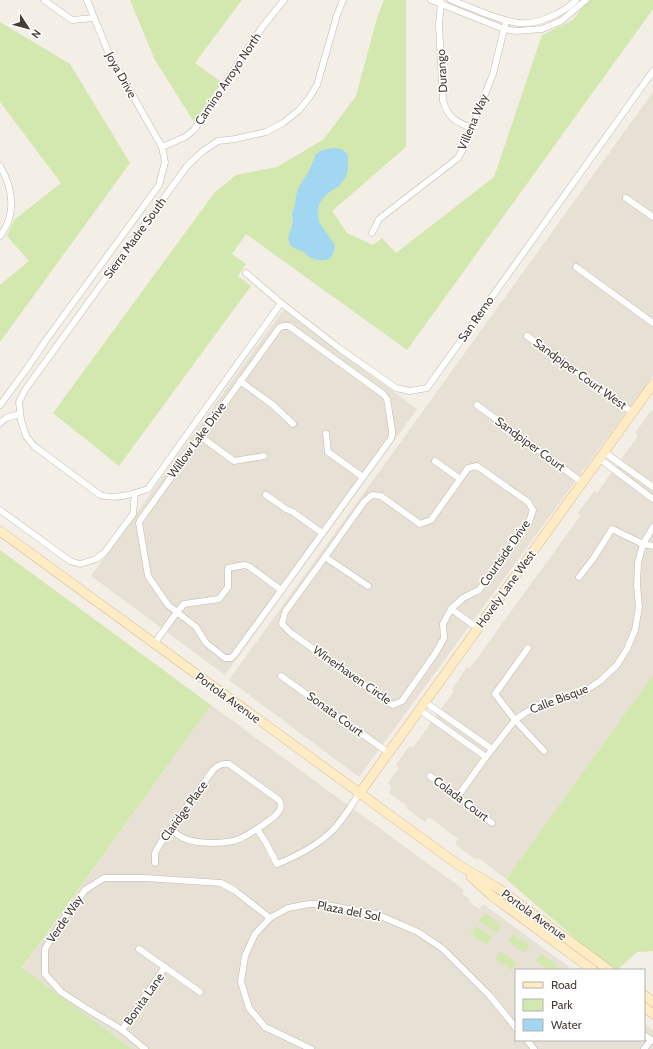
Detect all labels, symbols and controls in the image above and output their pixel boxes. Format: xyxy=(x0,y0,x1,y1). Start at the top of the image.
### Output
north arrow xyxy=(8,8,48,48)
text: N xyxy=(28,27,44,41)
street label: Camino Arroyo North xyxy=(191,30,264,128)
street label: Joya Drive xyxy=(102,48,140,101)
street label: Durango xyxy=(433,48,450,93)
street label: Villena Way xyxy=(454,91,491,152)
street label: Sierra Madre South xyxy=(100,194,169,281)
street label: San Remo xyxy=(454,293,497,344)
street label: Sandpiper Court West xyxy=(531,335,630,412)
street label: Willow Lake Drive xyxy=(164,399,229,481)
street label: Sandpiper Court xyxy=(492,413,568,474)
street label: Courtside Drive xyxy=(476,517,533,589)
street label: Hovely Lane West xyxy=(473,547,539,630)
street label: Winerhaven Circle xyxy=(310,642,394,707)
street label: Portola Avenue xyxy=(193,669,264,726)
street label: Calle Bisque xyxy=(528,681,590,717)
street label: Sonata Court xyxy=(304,688,367,739)
street label: Colada Court xyxy=(431,773,492,824)
street label: Claridge Place xyxy=(157,778,210,844)
street label: Portola Avenue xyxy=(499,886,570,943)
street label: Verde Way xyxy=(43,892,86,945)
street label: Plaza del Sol xyxy=(316,897,382,924)
legend xyxy=(515,969,645,1041)
street label: Bonita Lane xyxy=(120,970,167,1028)
text: Road xyxy=(551,977,577,992)
text: Park xyxy=(551,997,573,1012)
text: Water xyxy=(551,1017,582,1032)

